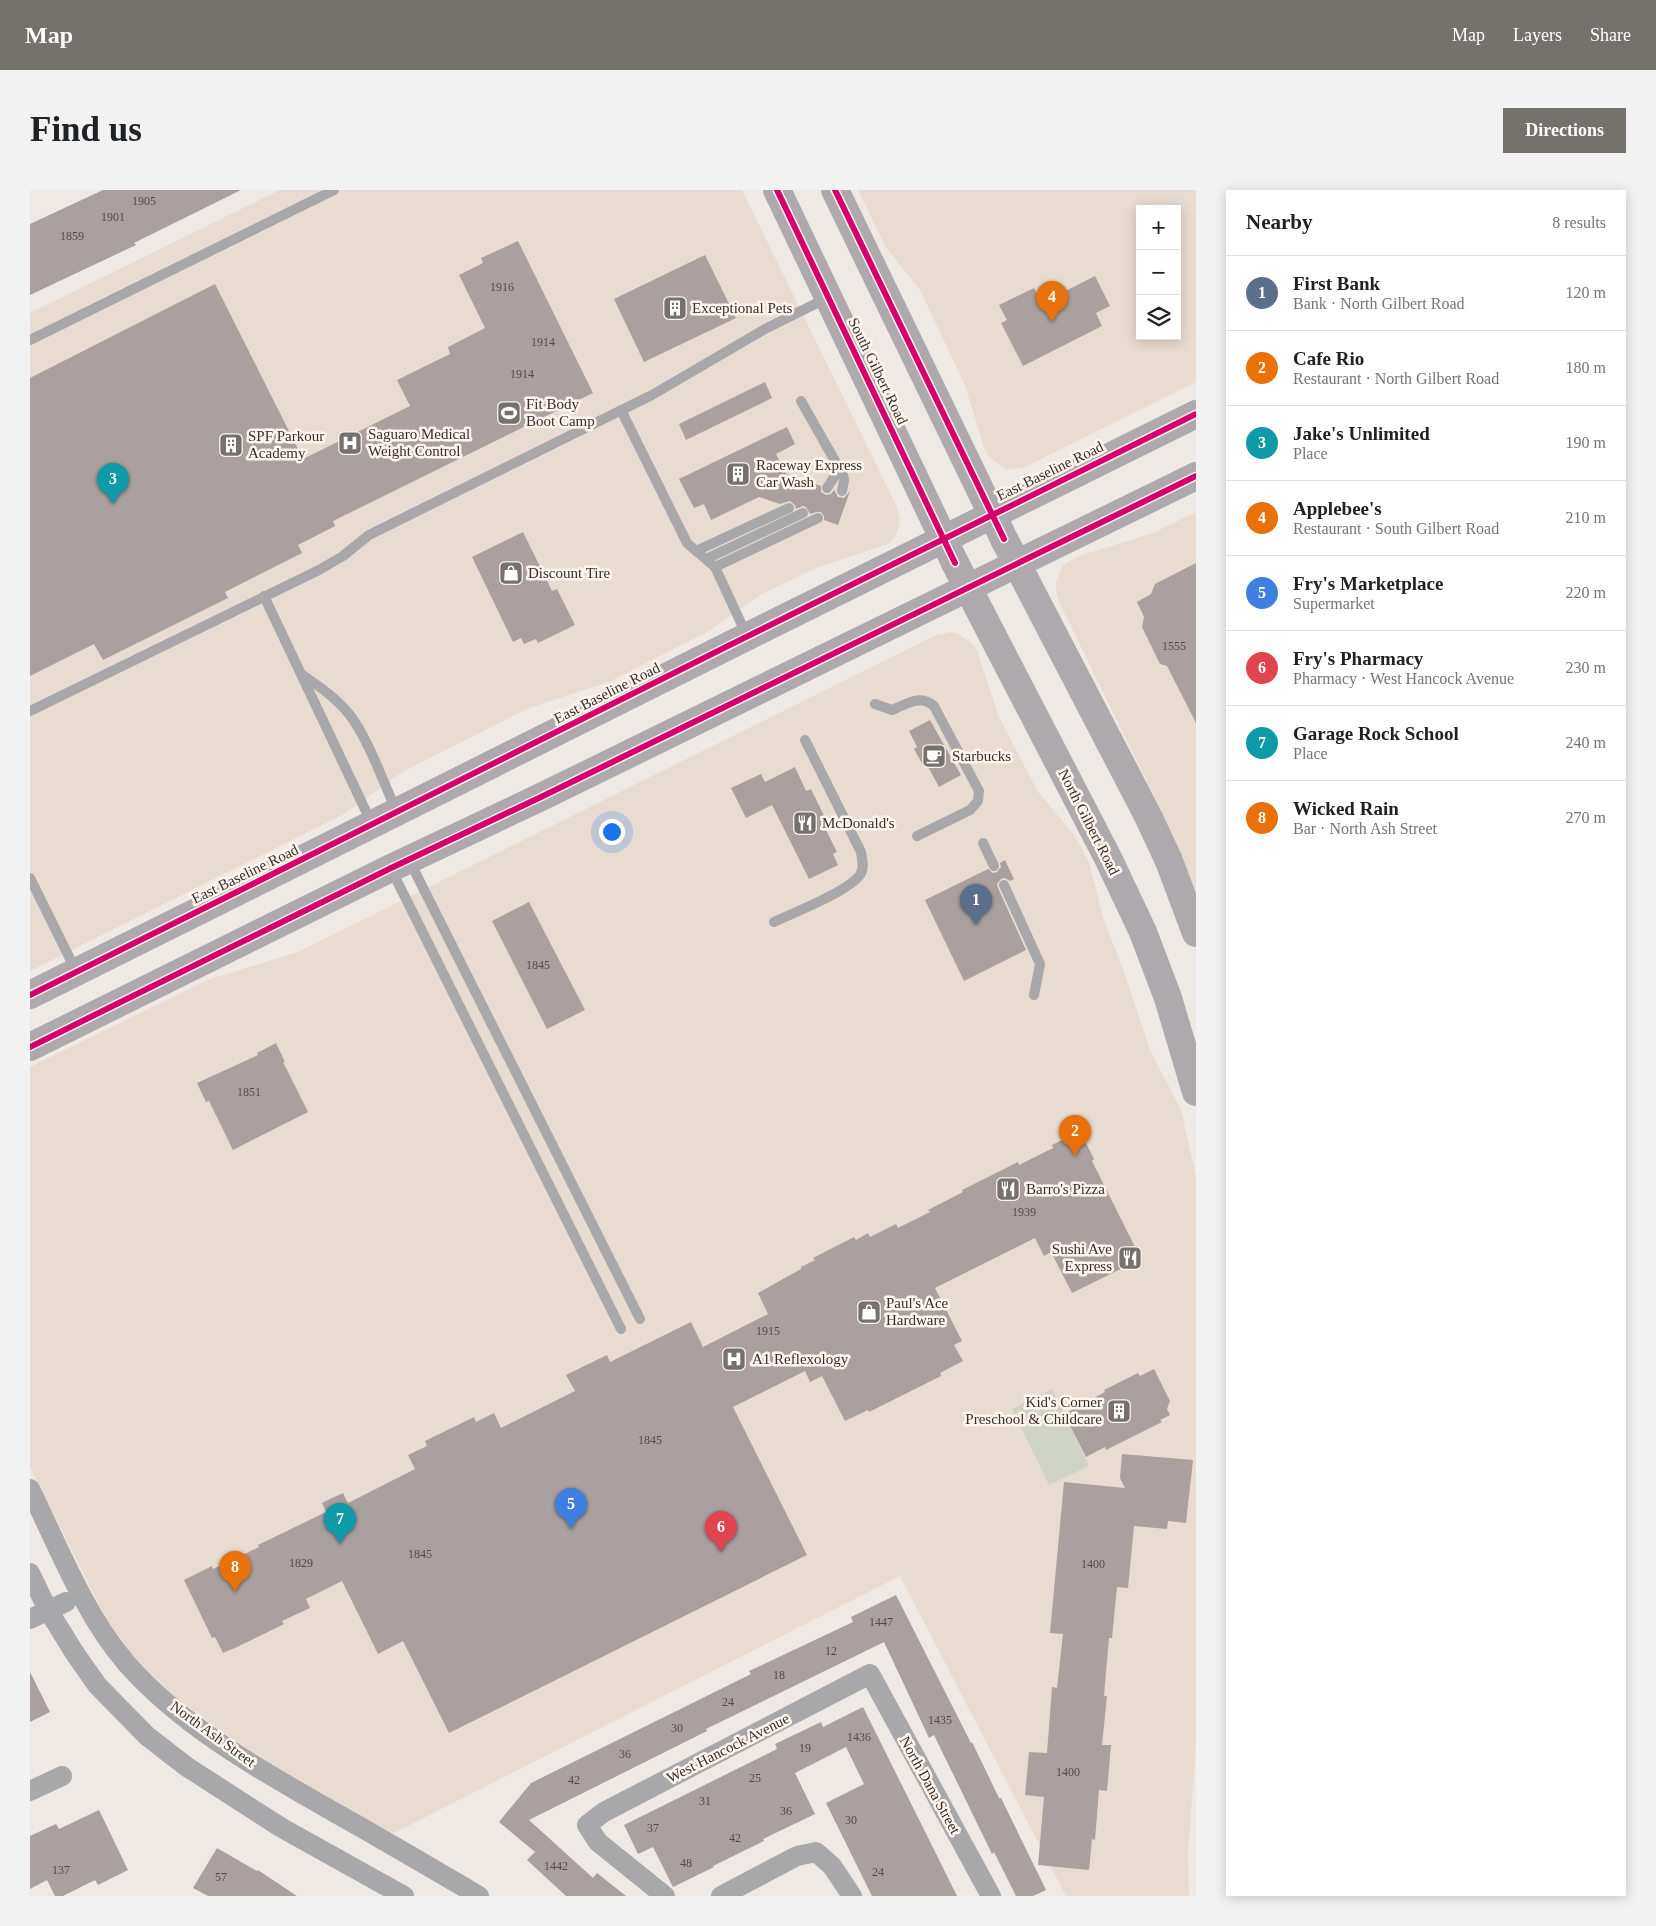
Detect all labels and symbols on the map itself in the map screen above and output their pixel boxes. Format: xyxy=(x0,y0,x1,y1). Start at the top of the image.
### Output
house number: 1905 xyxy=(132,194,156,208)
house number: 1901 xyxy=(101,210,125,224)
house number: 1859 xyxy=(60,229,84,243)
house number: 1916 xyxy=(490,280,514,294)
pin: 4 xyxy=(1036,281,1068,322)
building icon: Exceptional Pets xyxy=(662,295,688,321)
place label: Exceptional Pets xyxy=(692,300,793,316)
street label: South Gilbert Road xyxy=(845,315,911,427)
house number: 1914 xyxy=(531,335,555,349)
house number: 1914 xyxy=(510,367,534,381)
place label: Fit Body Boot Camp xyxy=(526,396,595,429)
sports icon: Fit Body Boot Camp xyxy=(496,400,522,426)
place label: Saguaro Medical Weight Control xyxy=(368,426,470,459)
place label: SPF Parkour Academy xyxy=(248,428,324,461)
hospital icon: Saguaro Medical Weight Control xyxy=(337,430,363,456)
building icon: SPF Parkour Academy xyxy=(218,432,244,458)
street label: East Baseline Road xyxy=(994,438,1106,504)
place label: Raceway Express Car Wash xyxy=(756,457,862,490)
building icon: Raceway Express Car Wash xyxy=(725,461,751,487)
pin: 3 xyxy=(97,463,129,504)
shop icon: Discount Tire xyxy=(498,560,524,586)
place label: Discount Tire xyxy=(528,565,610,581)
house number: 1555 xyxy=(1162,639,1186,653)
street label: East Baseline Road xyxy=(551,659,663,727)
cafe icon: Starbucks xyxy=(921,743,947,769)
place label: Starbucks xyxy=(952,748,1011,764)
street label: North Gilbert Road xyxy=(1055,766,1123,878)
restaurant icon: McDonald's xyxy=(792,810,818,836)
place label: McDonald's xyxy=(822,815,895,831)
your location xyxy=(599,819,625,845)
street label: East Baseline Road xyxy=(189,841,301,907)
pin: 1 xyxy=(960,884,992,925)
house number: 1845 xyxy=(526,958,550,972)
house number: 1851 xyxy=(237,1085,261,1099)
pin: 2 xyxy=(1059,1115,1091,1156)
restaurant icon: Barro's Pizza xyxy=(995,1176,1021,1202)
place label: Barro's Pizza xyxy=(1026,1181,1105,1197)
house number: 1939 xyxy=(1012,1205,1036,1219)
place label: Sushi Ave Express xyxy=(1052,1241,1112,1274)
restaurant icon: Sushi Ave Express xyxy=(1117,1245,1143,1271)
place label: Paul's Ace Hardware xyxy=(886,1295,949,1328)
shop icon: Paul's Ace Hardware xyxy=(856,1299,882,1325)
house number: 1915 xyxy=(756,1324,780,1338)
hospital icon: A1 Reflexology xyxy=(721,1346,747,1372)
place label: A1 Reflexology xyxy=(752,1351,849,1367)
place label: Kid's Corner Preschool & Childcare xyxy=(965,1394,1102,1427)
building icon: Kid's Corner Preschool & Childcare xyxy=(1106,1398,1132,1424)
house number: 1845 xyxy=(638,1433,662,1447)
pin: 5 xyxy=(555,1488,587,1529)
pin: 7 xyxy=(324,1503,356,1544)
pin: 6 xyxy=(705,1511,737,1552)
house number: 1845 xyxy=(408,1547,432,1561)
pin: 8 xyxy=(219,1551,251,1592)
house number: 1829 xyxy=(289,1556,313,1570)
house number: 1400 xyxy=(1081,1557,1105,1571)
house number: 1447 xyxy=(869,1615,893,1629)
house number: 12 xyxy=(825,1644,837,1658)
house number: 18 xyxy=(773,1668,785,1682)
house number: 24 xyxy=(722,1695,734,1709)
street label: North Ash Street xyxy=(168,1698,259,1771)
street label: West Hancock Avenue xyxy=(664,1710,792,1786)
house number: 1435 xyxy=(928,1713,952,1727)
house number: 30 xyxy=(671,1721,683,1735)
house number: 1436 xyxy=(847,1730,871,1744)
street label: North Dana Street xyxy=(897,1733,964,1837)
house number: 19 xyxy=(799,1741,811,1755)
house number: 36 xyxy=(619,1747,631,1761)
house number: 1400 xyxy=(1056,1765,1080,1779)
house number: 25 xyxy=(749,1771,761,1785)
house number: 42 xyxy=(568,1773,580,1787)
house number: 31 xyxy=(699,1794,711,1808)
house number: 36 xyxy=(780,1804,792,1818)
house number: 30 xyxy=(845,1813,857,1827)
house number: 37 xyxy=(647,1821,659,1835)
house number: 42 xyxy=(729,1831,741,1845)
house number: 48 xyxy=(680,1856,692,1870)
house number: 1442 xyxy=(544,1859,568,1873)
house number: 137 xyxy=(52,1863,70,1877)
house number: 24 xyxy=(872,1865,884,1879)
house number: 57 xyxy=(215,1870,227,1884)

